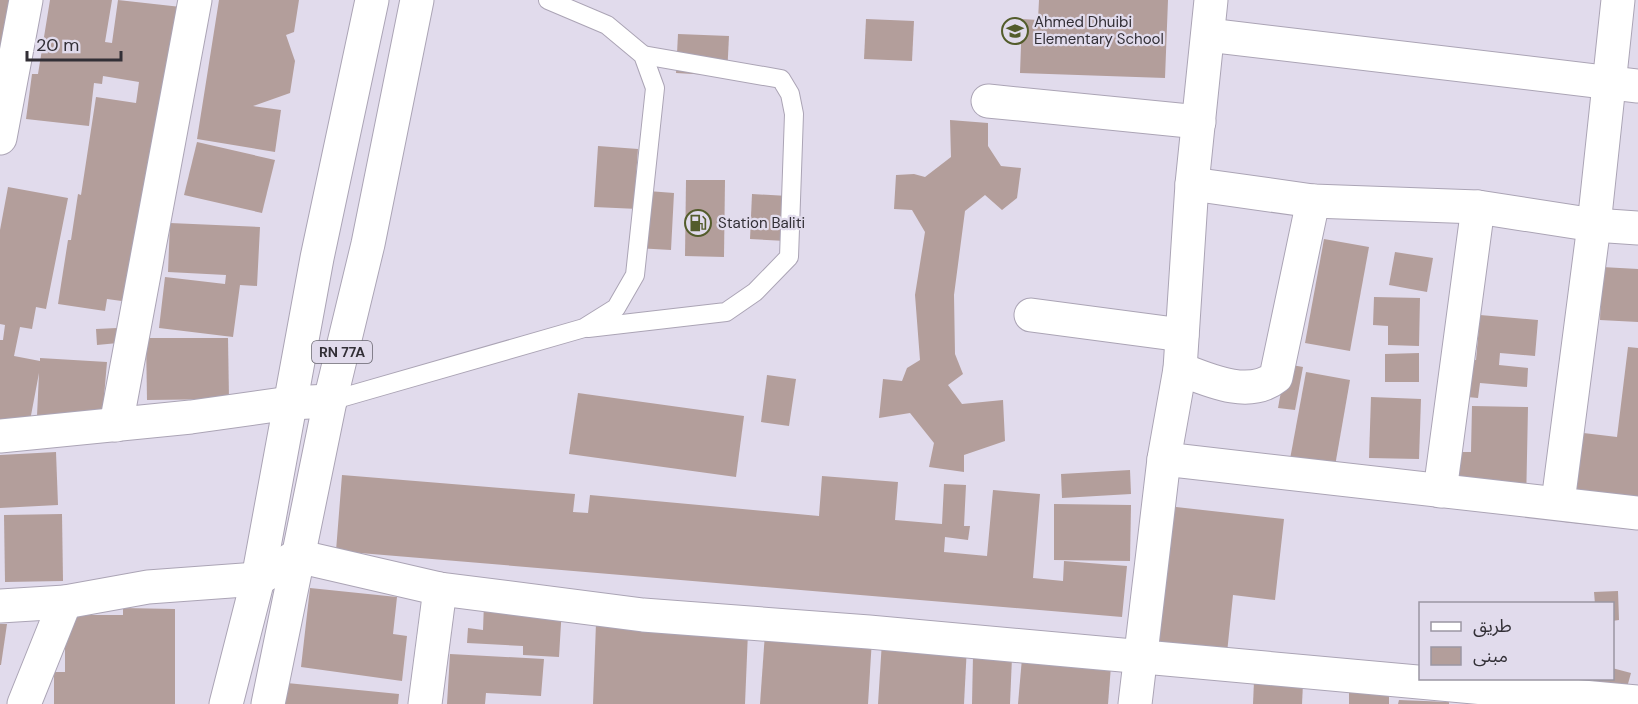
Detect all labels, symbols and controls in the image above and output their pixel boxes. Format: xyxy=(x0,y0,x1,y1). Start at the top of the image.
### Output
place label: Ahmed Dhuibi Elementary School xyxy=(1034,12,1164,49)
school or university icon: Ahmed Dhuibi Elementary School xyxy=(1000,16,1030,46)
scale bar xyxy=(27,24,122,62)
text: 20 m xyxy=(36,33,79,57)
fuel station icon: Station Baliti xyxy=(683,208,713,238)
place label: Station Baliti xyxy=(718,213,805,233)
road number: RN 77A xyxy=(312,341,372,363)
legend xyxy=(1419,602,1614,680)
text: طريق xyxy=(1473,614,1512,638)
text: مبنى xyxy=(1473,644,1508,668)

